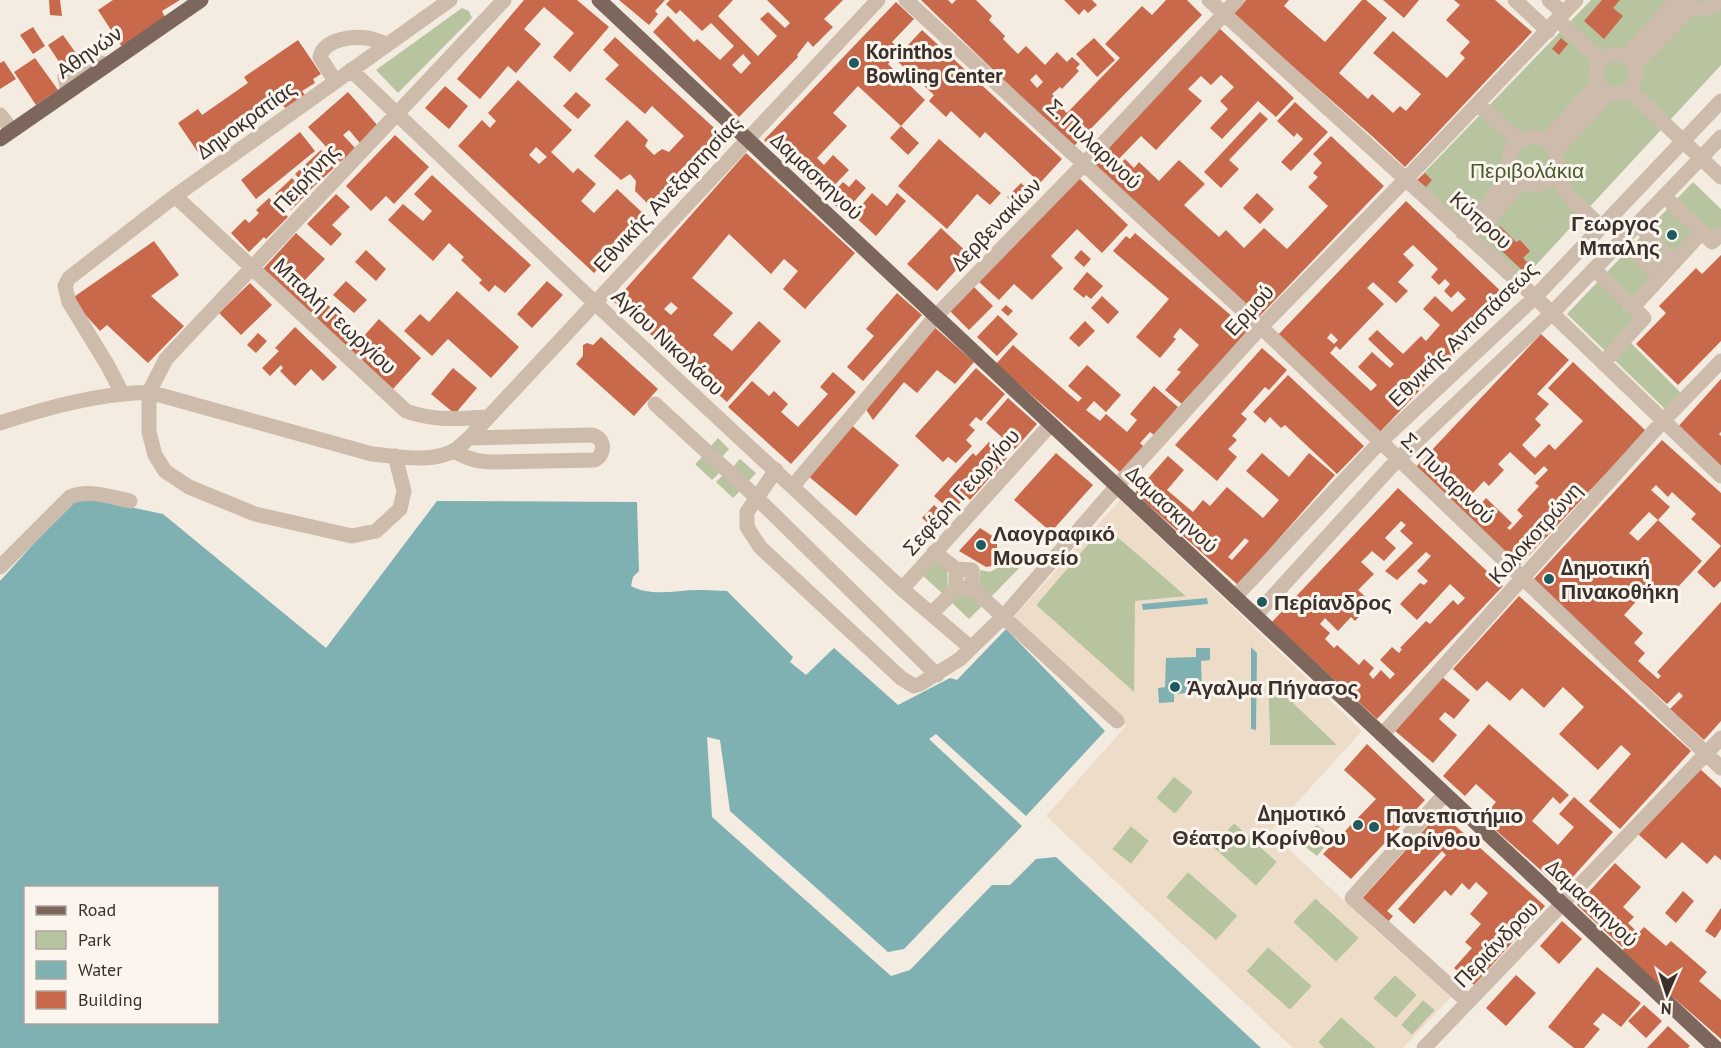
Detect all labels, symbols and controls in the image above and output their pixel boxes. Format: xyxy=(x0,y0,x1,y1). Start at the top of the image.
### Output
street label: Αθηνών xyxy=(51,19,127,85)
place label: Korinthos Bowling Center xyxy=(866,38,1003,89)
marker: Korinthos Bowling Center xyxy=(847,56,861,70)
street label: Δημοκρατίας xyxy=(191,75,301,165)
street label: Σ. Πυλαρινού xyxy=(1041,93,1147,195)
street label: Εθνικής Ανεξαρτησίας xyxy=(587,110,747,278)
street label: Δαμασκηνού xyxy=(765,126,869,226)
street label: Πειρήνης xyxy=(267,138,345,218)
park label: Περιβολάκια xyxy=(1470,157,1584,184)
street label: Δερβενακίων xyxy=(945,172,1047,276)
street label: Κύπρου xyxy=(1444,185,1518,255)
place label: Γεωργος Μπαλης xyxy=(1571,210,1660,261)
marker: Γεωργος Μπαλης xyxy=(1665,228,1679,242)
street label: Μπαλή Γεωργίου xyxy=(268,252,402,380)
street label: Εθνικής Αντιστάσεως xyxy=(1382,256,1544,412)
street label: Ερμού xyxy=(1218,279,1280,341)
street label: Αγίου Νικολάου xyxy=(606,283,730,401)
street label: Σεφέρη Γεωργίου xyxy=(897,423,1025,561)
street label: Σ. Πυλαρινού xyxy=(1395,426,1501,530)
street label: Δαμασκηνού xyxy=(1120,459,1224,559)
street label: Κολοκοτρώνη xyxy=(1482,477,1588,589)
place label: Λαογραφικό Μουσείο xyxy=(993,520,1115,571)
marker: Λαογραφικό Μουσείο xyxy=(974,538,988,552)
place label: Δημοτική Πινακοθήκη xyxy=(1561,554,1679,605)
marker: Δημοτική Πινακοθήκη xyxy=(1542,572,1556,586)
place label: Περίανδρος xyxy=(1274,589,1392,616)
marker: Περίανδρος xyxy=(1255,595,1269,609)
place label: Άγαλμα Πήγασος xyxy=(1187,674,1359,701)
marker: Άγαλμα Πήγασος xyxy=(1168,680,1182,694)
place label: Δημοτικό Θέατρο Κορίνθου xyxy=(1172,800,1346,851)
place label: Πανεπιστήμιο Κορίνθου xyxy=(1386,802,1523,853)
marker: Δημοτικό Θέατρο Κορίνθου xyxy=(1351,818,1365,832)
marker: Πανεπιστήμιο Κορίνθου xyxy=(1367,820,1381,834)
street label: Δαμασκηνού xyxy=(1540,853,1644,953)
legend xyxy=(24,886,219,1024)
street label: Περιάνδρου xyxy=(1448,895,1544,993)
text: Road xyxy=(78,898,116,921)
text: Park xyxy=(78,928,111,951)
text: Water xyxy=(78,958,122,981)
north arrow xyxy=(1637,964,1697,1024)
text: Building xyxy=(78,988,142,1011)
text: N xyxy=(1660,999,1672,1019)

